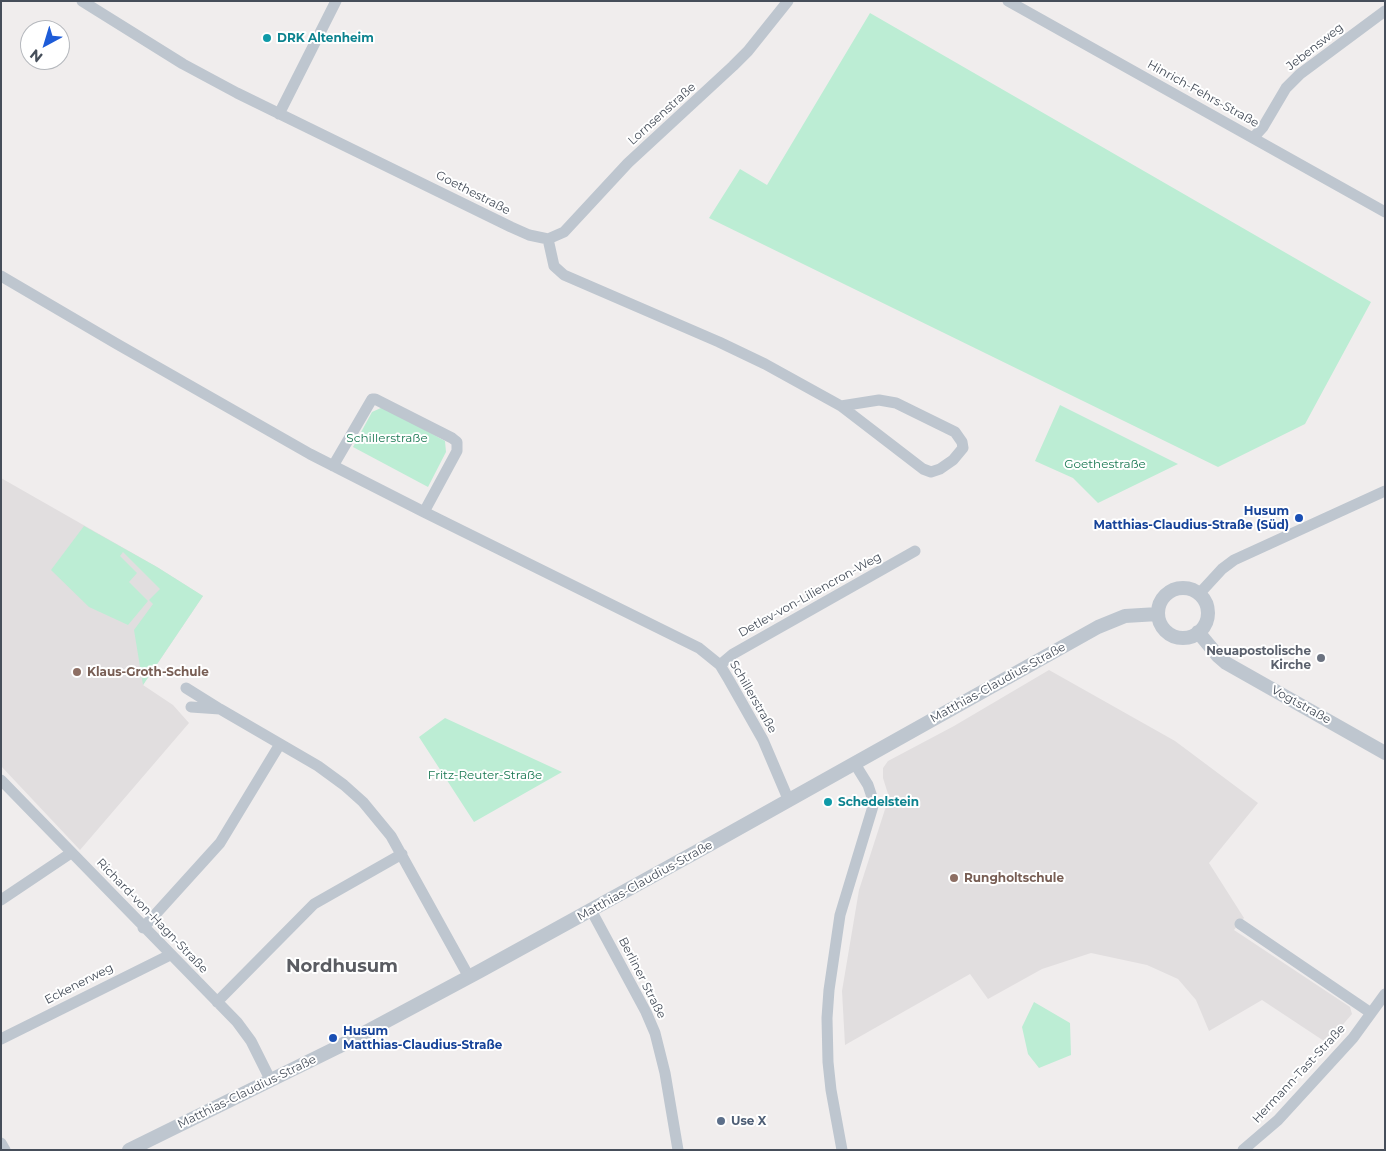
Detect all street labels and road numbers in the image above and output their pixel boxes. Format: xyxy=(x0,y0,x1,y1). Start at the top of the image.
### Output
street label: Jebensweg xyxy=(1284,20,1346,74)
street label: Hinrich-Fehrs-Straße xyxy=(1145,57,1261,131)
street label: Lornsenstraße xyxy=(625,80,699,148)
street label: Goethestraße xyxy=(433,168,513,218)
street label: Detlev-von-Liliencron-Weg xyxy=(736,550,884,640)
street label: Matthias-Claudius-Straße xyxy=(928,640,1068,726)
street label: Schillerstraße xyxy=(726,658,780,736)
street label: Vogtstraße xyxy=(1269,683,1333,727)
street label: Matthias-Claudius-Straße xyxy=(575,838,715,924)
street label: Richard-von-Hagn-Straße xyxy=(93,856,211,976)
street label: Berliner Straße xyxy=(615,935,669,1021)
street label: Eckenerweg xyxy=(42,961,116,1007)
street label: Hermann-Tast-Straße xyxy=(1250,1022,1348,1126)
street label: Matthias-Claudius-Straße xyxy=(175,1052,319,1132)

